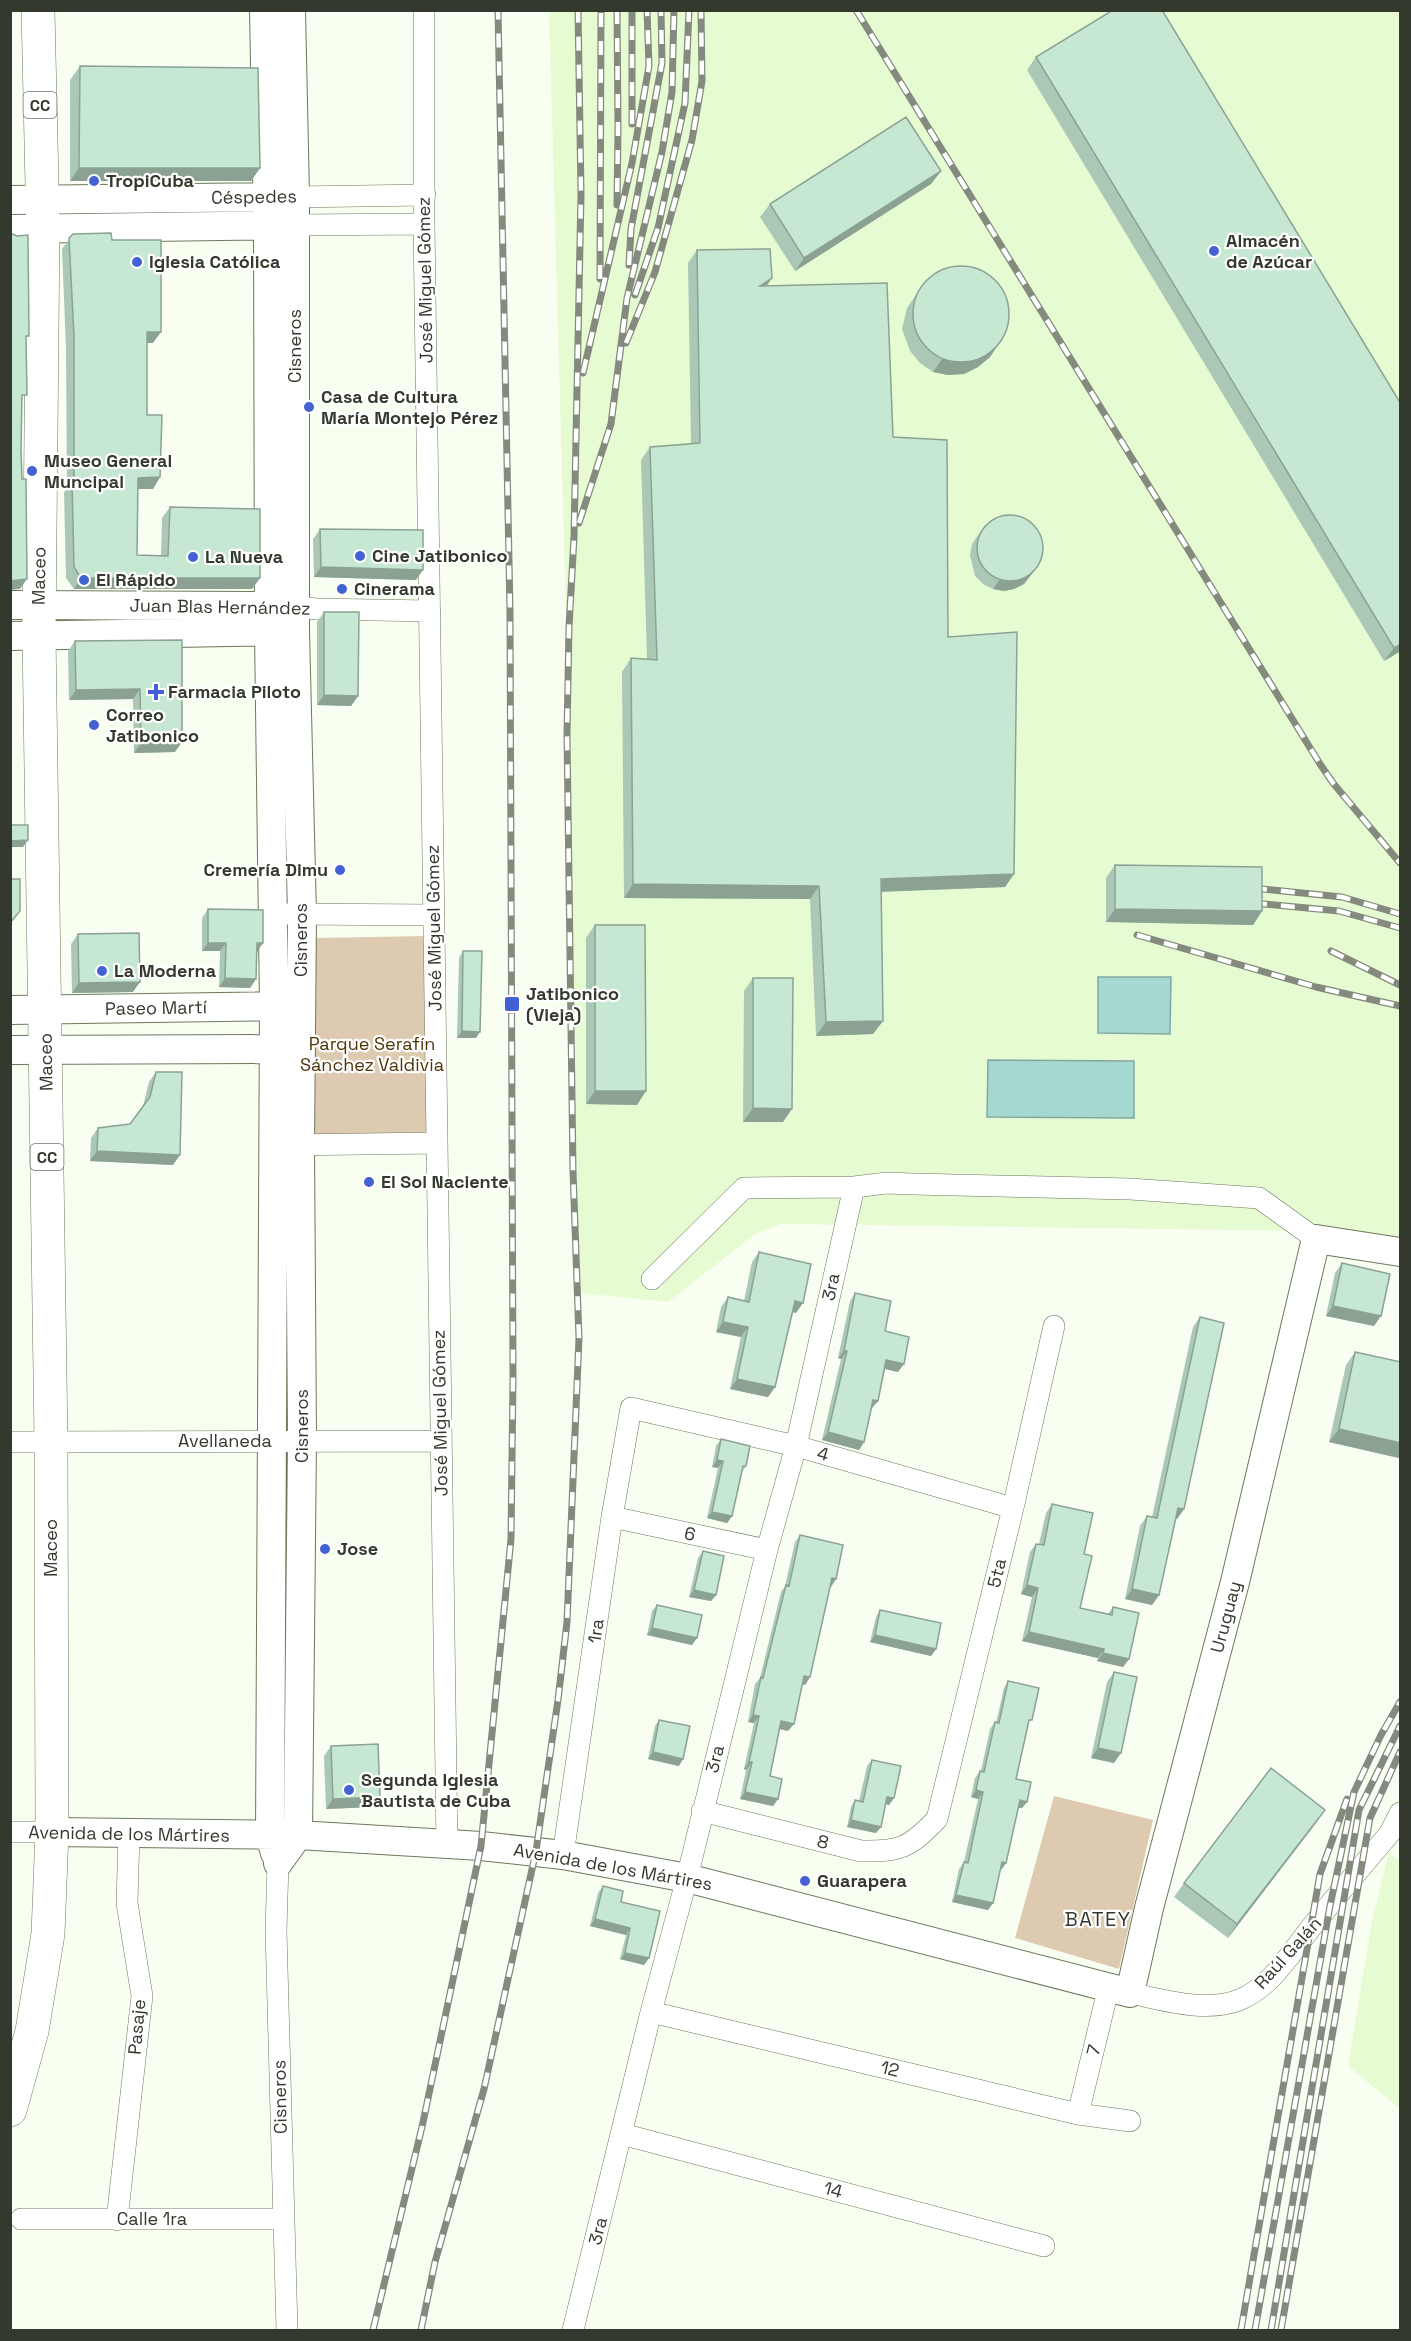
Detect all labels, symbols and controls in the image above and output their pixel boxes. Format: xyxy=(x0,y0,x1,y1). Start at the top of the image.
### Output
road number: CC xyxy=(24,92,57,118)
place label: TropiCuba xyxy=(106,169,195,192)
marker: TropiCuba xyxy=(87,174,101,188)
street label: Céspedes xyxy=(211,184,297,209)
street label: José Miguel Gómez xyxy=(412,197,437,363)
place label: Almacén de Azúcar xyxy=(1226,229,1312,273)
marker: Almacén de Azúcar xyxy=(1207,244,1221,258)
place label: Iglesia Católica xyxy=(149,250,281,273)
marker: Iglesia Católica xyxy=(130,255,144,269)
street label: Cisneros xyxy=(283,309,306,383)
place label: Casa de Cultura María Montejo Pérez xyxy=(321,385,498,429)
marker: Casa de Cultura María Montejo Pérez xyxy=(302,400,316,414)
place label: Museo General Muncipal xyxy=(44,449,172,493)
marker: Museo General Muncipal xyxy=(25,464,39,478)
place label: Cine Jatibonico xyxy=(372,544,508,567)
place label: La Nueva xyxy=(205,545,284,568)
street label: Maceo xyxy=(26,547,51,605)
marker: Cine Jatibonico xyxy=(353,549,367,563)
marker: La Nueva xyxy=(186,550,200,564)
place label: El Rápido xyxy=(96,568,176,591)
marker: El Rápido xyxy=(77,573,91,587)
place label: Cinerama xyxy=(354,577,436,600)
marker: Cinerama xyxy=(335,582,349,596)
street label: Juan Blas Hernández xyxy=(129,593,311,620)
place label: Farmacia Piloto xyxy=(168,680,301,703)
marker: Farmacia Piloto xyxy=(149,685,163,699)
place label: Correo Jatibonico xyxy=(106,703,199,747)
marker: Correo Jatibonico xyxy=(87,718,101,732)
street label: José Miguel Gómez xyxy=(421,845,446,1011)
place label: Cremería Dimu xyxy=(203,858,328,881)
marker: Cremería Dimu xyxy=(333,863,347,877)
street label: Cisneros xyxy=(289,903,312,977)
place label: La Moderna xyxy=(114,959,217,982)
marker: La Moderna xyxy=(95,964,109,978)
place label: Jatibonico (Vieja) xyxy=(526,982,619,1026)
street label: Paseo Martí xyxy=(105,995,208,1020)
marker: Jatibonico (Vieja) xyxy=(503,995,521,1013)
park label: Parque Serafín Sánchez Valdivia xyxy=(300,1032,444,1076)
street label: Maceo xyxy=(33,1033,58,1091)
road number: CC xyxy=(30,1144,63,1170)
place label: El Sol Naciente xyxy=(381,1170,509,1193)
marker: El Sol Naciente xyxy=(362,1175,376,1189)
street label: 3ra xyxy=(816,1271,845,1303)
street label: José Miguel Gómez xyxy=(427,1330,452,1496)
street label: Cisneros xyxy=(290,1389,313,1463)
street label: Avellaneda xyxy=(178,1429,272,1452)
street label: 4 xyxy=(815,1441,832,1466)
street label: Maceo xyxy=(39,1519,62,1577)
street label: 6 xyxy=(682,1521,698,1546)
place label: Jose xyxy=(337,1537,378,1560)
marker: Jose xyxy=(318,1542,332,1556)
street label: 5ta xyxy=(982,1556,1011,1590)
street label: Uruguay xyxy=(1205,1578,1246,1655)
street label: 1ra xyxy=(582,1617,609,1645)
street label: 3ra xyxy=(700,1743,729,1775)
place label: Segunda Iglesia Bautista de Cuba xyxy=(361,1768,511,1812)
marker: Segunda Iglesia Bautista de Cuba xyxy=(342,1783,356,1797)
street label: Avenida de los Mártires xyxy=(28,1820,230,1847)
street label: 8 xyxy=(815,1829,831,1854)
street label: Avenida de los Mártires xyxy=(512,1838,714,1895)
place label: Guarapera xyxy=(817,1869,908,1892)
marker: Guarapera xyxy=(798,1874,812,1888)
district label: BATEY xyxy=(1065,1906,1131,1932)
street label: Raúl Galán xyxy=(1249,1912,1326,1994)
street label: Pasaje xyxy=(123,1998,150,2056)
street label: 7 xyxy=(1081,2042,1106,2058)
street label: 12 xyxy=(879,2055,902,2082)
street label: Cisneros xyxy=(267,2060,292,2134)
street label: 14 xyxy=(821,2176,845,2203)
street label: Calle 1ra xyxy=(117,2207,187,2230)
street label: 3ra xyxy=(583,2215,612,2247)

